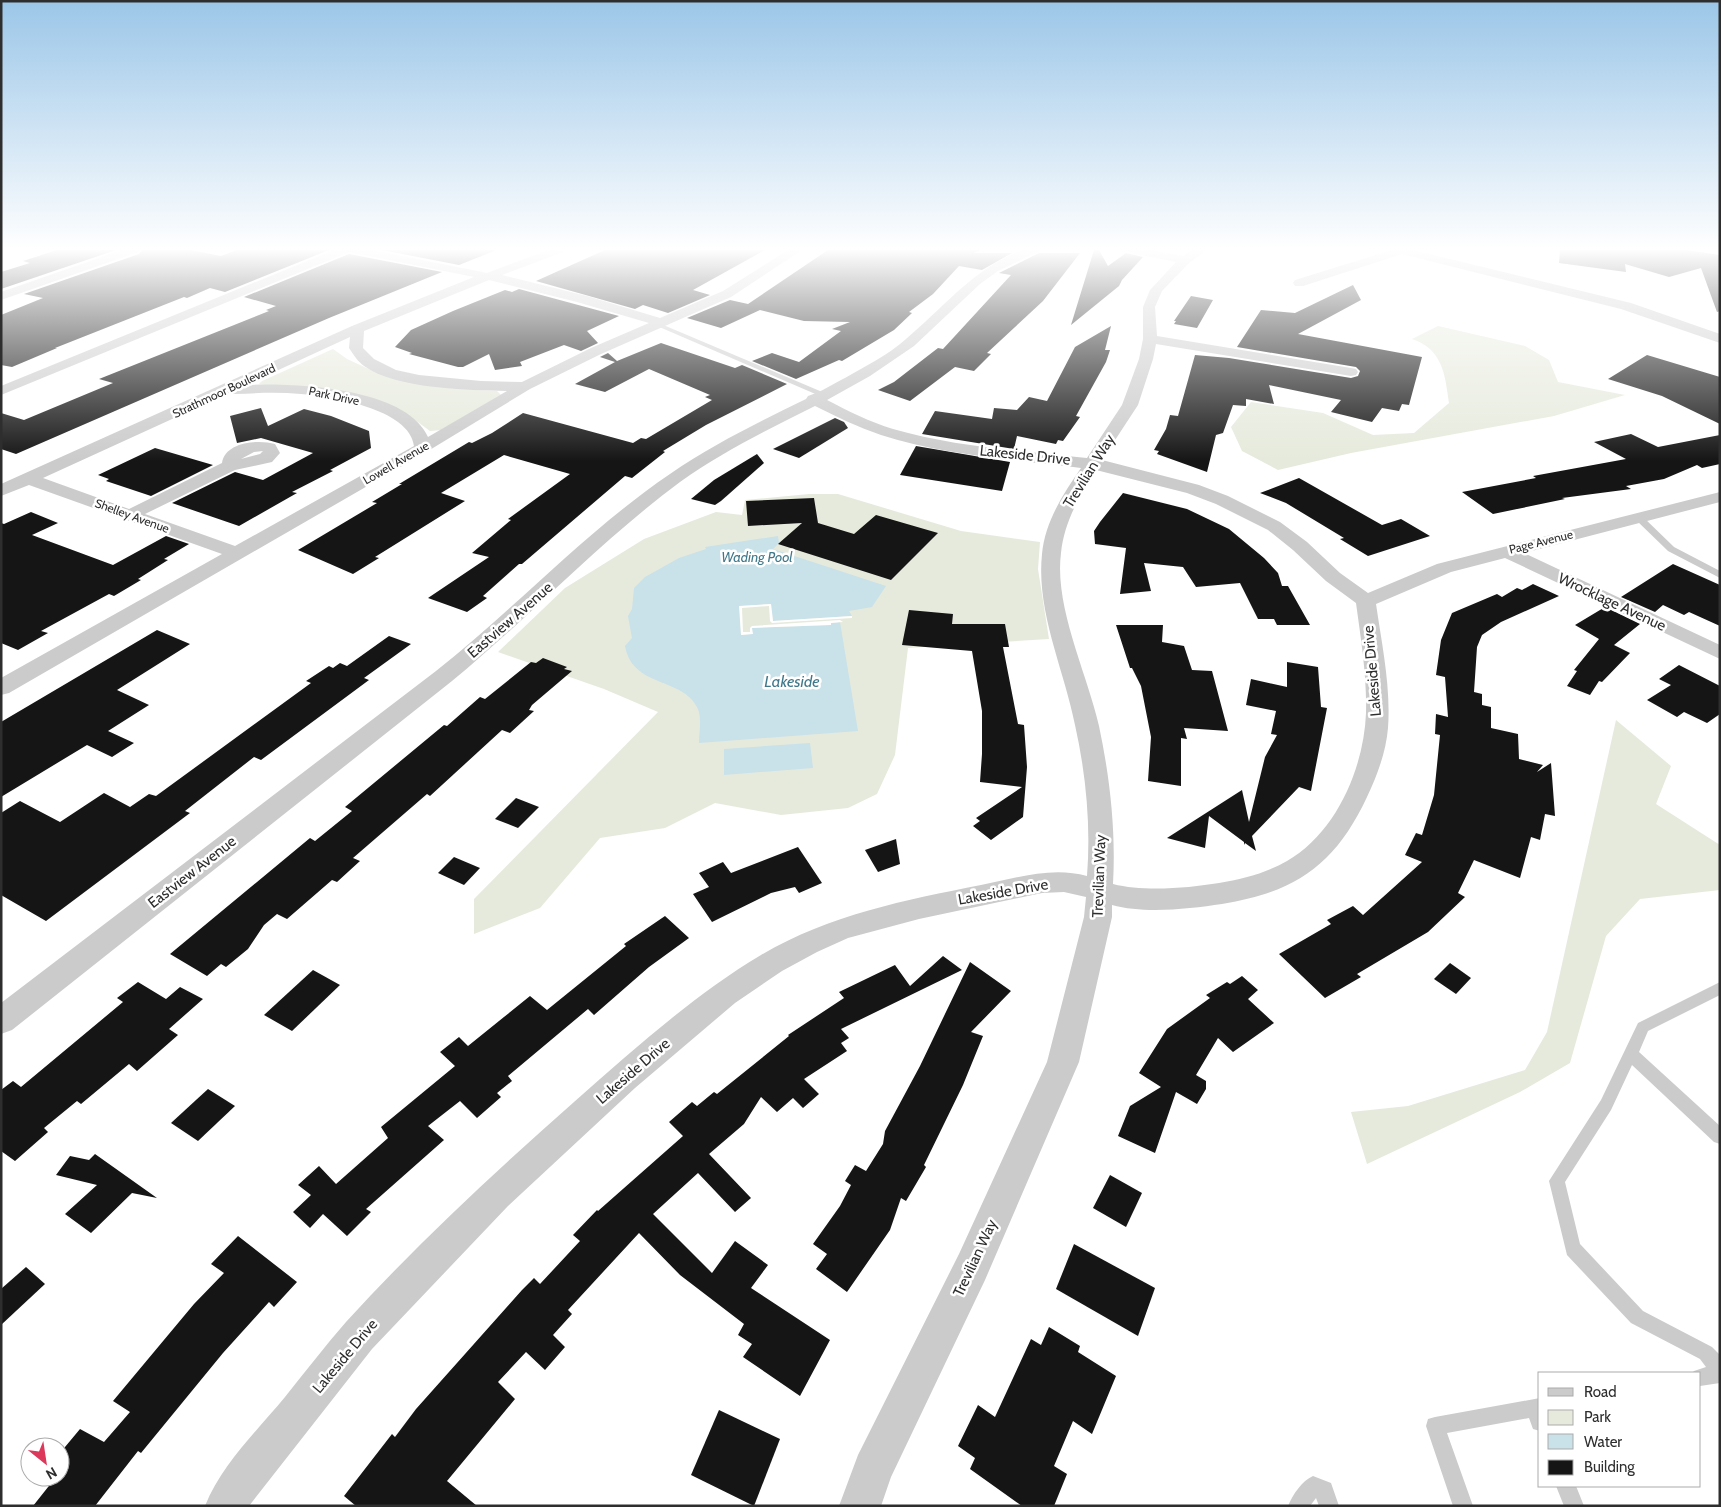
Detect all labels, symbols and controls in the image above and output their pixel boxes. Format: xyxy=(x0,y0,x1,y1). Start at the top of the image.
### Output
street label: Strathmoor Boulevard xyxy=(170,360,278,421)
street label: Park Drive xyxy=(307,383,361,408)
street label: Trevilian Way xyxy=(1059,431,1119,511)
street label: Lowell Avenue xyxy=(360,438,431,487)
street label: Lakeside Drive xyxy=(979,441,1072,469)
street label: Shelley Avenue xyxy=(93,495,171,536)
street label: Page Avenue xyxy=(1507,526,1574,557)
water label: Wading Pool xyxy=(721,548,793,566)
street label: Wrocklage Avenue xyxy=(1555,569,1669,635)
street label: Eastview Avenue xyxy=(464,578,556,662)
street label: Lakeside Drive xyxy=(1359,624,1385,717)
water label: Lakeside xyxy=(764,672,820,691)
street label: Eastview Avenue xyxy=(144,832,240,912)
street label: Trevilian Way xyxy=(1089,834,1109,918)
street label: Lakeside Drive xyxy=(957,875,1050,909)
street label: Lakeside Drive xyxy=(593,1034,674,1108)
street label: Trevilian Way xyxy=(949,1216,1001,1299)
street label: Lakeside Drive xyxy=(309,1315,381,1397)
legend xyxy=(1538,1372,1701,1487)
text: Road xyxy=(1584,1383,1617,1401)
text: Park xyxy=(1584,1408,1611,1426)
text: Water xyxy=(1584,1433,1622,1451)
north arrow xyxy=(20,1437,70,1487)
text: Building xyxy=(1584,1458,1635,1476)
text: N xyxy=(43,1463,60,1484)

